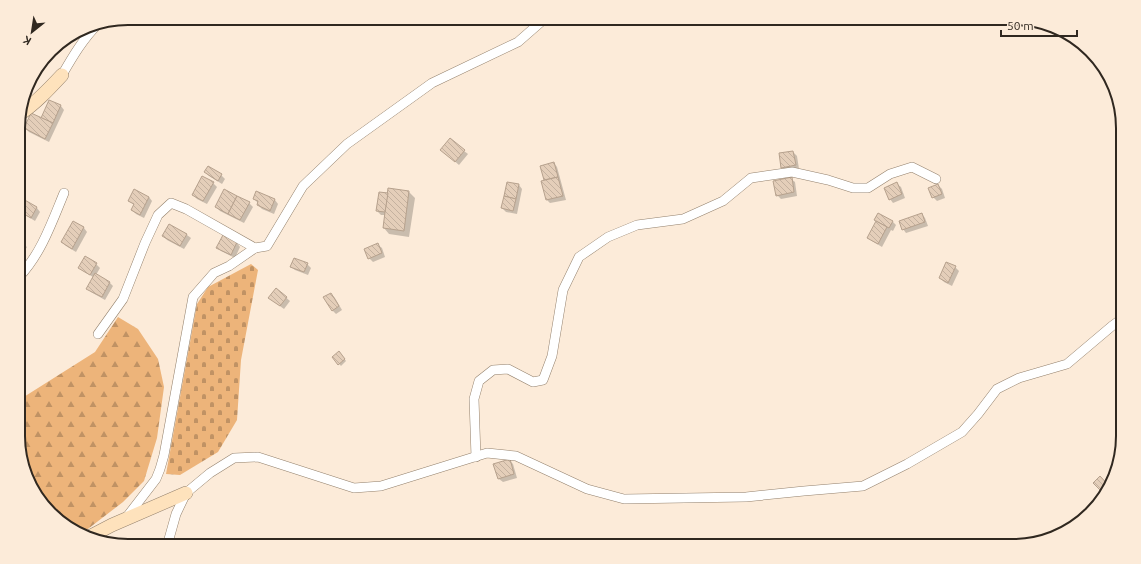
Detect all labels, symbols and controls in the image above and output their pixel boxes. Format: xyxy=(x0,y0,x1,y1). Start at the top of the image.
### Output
north arrow xyxy=(12,12,52,52)
scale bar xyxy=(1001,12,1077,38)
text: 50 m xyxy=(1007,19,1034,32)
text: K xyxy=(20,33,33,48)

